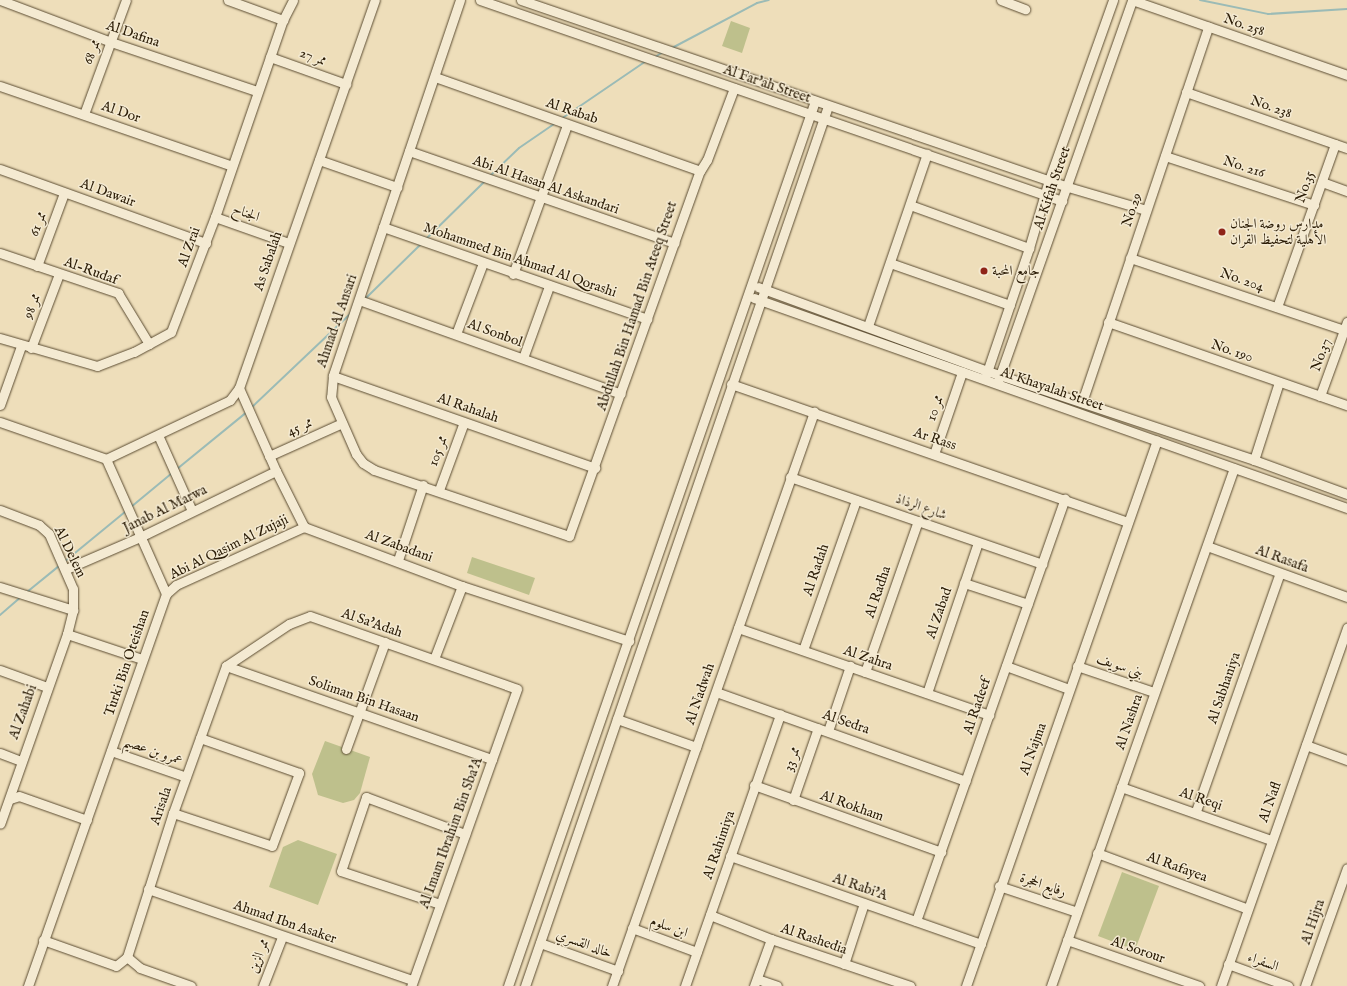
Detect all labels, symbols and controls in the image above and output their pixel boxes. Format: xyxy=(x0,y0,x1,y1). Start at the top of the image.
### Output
street label: No. 258 xyxy=(1221,10,1267,40)
street label: Al Dafina xyxy=(104,17,162,51)
street label: ممر 68 xyxy=(80,37,104,67)
street label: ممر 27 xyxy=(297,44,329,70)
street label: Al Far'ah Street xyxy=(721,61,813,107)
street label: No. 238 xyxy=(1248,92,1294,122)
street label: Al Rabab xyxy=(544,94,600,128)
street label: Al Dor xyxy=(99,98,143,126)
street label: Al Kifah Street xyxy=(1030,144,1074,232)
street label: Abi Al Hasan Al Askandari xyxy=(471,152,621,218)
street label: No. 216 xyxy=(1221,152,1267,182)
street label: No.35 xyxy=(1292,169,1318,205)
street label: Al Dawair xyxy=(78,175,138,211)
street label: No.29 xyxy=(1118,191,1146,229)
street label: Abdullah Bin Hamad Bin Ateeq Street xyxy=(593,199,681,413)
street label: الجناح xyxy=(230,200,262,226)
street label: ممر 61 xyxy=(26,209,50,239)
place label: مدارس روضة الجنان الأهلية لتحفيظ القران xyxy=(1230,216,1326,248)
street label: Mohammed Bin Ahmad Al Qorashi xyxy=(421,219,619,301)
street label: Al Zrai xyxy=(174,225,204,269)
marker: مدارس روضة الجنان الأهلية لتحفيظ القران xyxy=(1217,227,1227,237)
street label: As Sabalah xyxy=(250,229,286,293)
street label: Al-Rudaf xyxy=(62,253,120,289)
place label: جامع المحبة xyxy=(992,263,1040,279)
street label: No. 204 xyxy=(1218,265,1266,295)
marker: جامع المحبة xyxy=(979,266,989,276)
street label: Ahmad Al Ansari xyxy=(313,272,361,370)
street label: ممر 98 xyxy=(20,291,44,321)
street label: Al Sonbol xyxy=(465,315,525,351)
street label: No. 190 xyxy=(1209,336,1255,366)
street label: No.37 xyxy=(1307,336,1335,374)
street label: Al Khayalah Street xyxy=(998,364,1106,414)
street label: Al Rahalah xyxy=(435,390,501,426)
street label: ممر 10 xyxy=(923,393,947,423)
street label: ممر 45 xyxy=(285,414,315,440)
street label: Ar Rass xyxy=(911,424,959,454)
street label: ممر 105 xyxy=(425,433,451,469)
street label: Janab Al Marwa xyxy=(120,481,210,537)
street label: شارع الرذاذ xyxy=(893,490,949,524)
street label: Abi Al Qasim Al Zujaji xyxy=(167,511,291,583)
street label: Al Delem xyxy=(50,524,90,580)
street label: Al Zabadani xyxy=(363,526,435,566)
street label: Al Radah xyxy=(799,542,833,598)
street label: Al Rasafa xyxy=(1253,542,1311,576)
street label: Al Radha xyxy=(861,564,895,620)
street label: Al Zabad xyxy=(922,585,956,641)
street label: Al Sa'Adah xyxy=(339,605,405,641)
street label: Turki Bin Oteishan xyxy=(101,608,153,718)
street label: Al Zahra xyxy=(841,642,895,674)
street label: بني سويف xyxy=(1094,650,1146,682)
street label: Al Sabhaniya xyxy=(1204,650,1244,726)
street label: Al Nadwah xyxy=(682,661,718,727)
street label: Soliman Bin Hasaan xyxy=(307,672,421,726)
street label: Al Radeef xyxy=(960,676,994,736)
street label: Al Zahabi xyxy=(5,682,41,742)
street label: Al Nashra xyxy=(1112,692,1146,752)
street label: Al Sedra xyxy=(820,706,872,738)
street label: Al Najma xyxy=(1016,721,1050,777)
street label: عمرو بن عصيم xyxy=(121,733,185,769)
street label: ممر 33 xyxy=(780,745,804,773)
street label: Al Imam Ibrahim Bin Sba'A xyxy=(416,755,486,911)
street label: Al Nafl xyxy=(1255,780,1285,824)
street label: Al Reqi xyxy=(1177,784,1225,814)
street label: Arisala xyxy=(147,785,175,827)
street label: Al Rokham xyxy=(818,787,886,825)
street label: Al Rahimiya xyxy=(699,808,739,882)
street label: Al Rafayea xyxy=(1144,848,1210,886)
street label: رفايع الحجرة xyxy=(1018,869,1068,901)
street label: Al Rabi'A xyxy=(830,870,890,904)
street label: Ahmad Ibn Asaker xyxy=(231,897,339,947)
street label: Al Hijra xyxy=(1297,897,1329,947)
street label: ابن سلوم xyxy=(648,912,690,942)
street label: Al Rashedia xyxy=(779,920,849,958)
street label: خالد القسري xyxy=(554,926,614,962)
street label: Al Sorour xyxy=(1109,933,1167,967)
street label: ممر الزين xyxy=(245,936,273,976)
street label: السفراء xyxy=(1245,949,1281,975)

